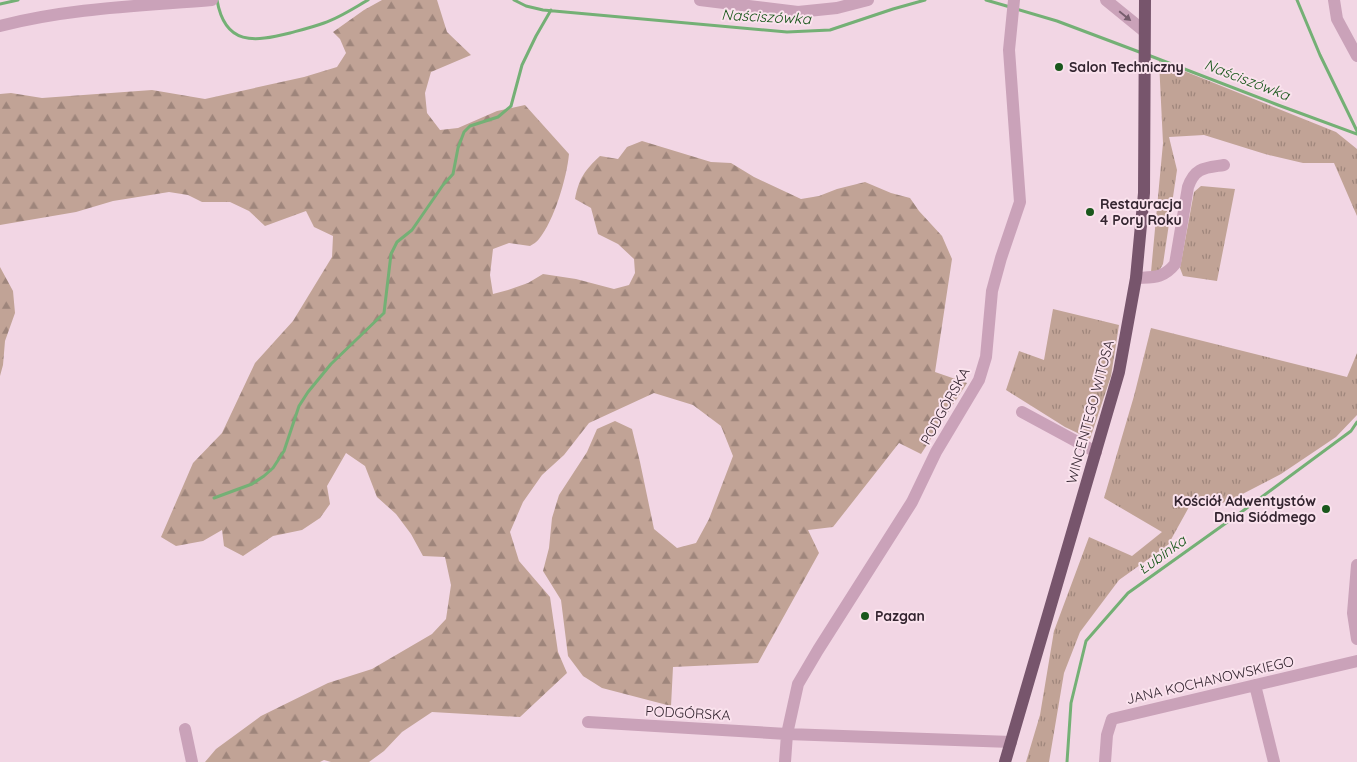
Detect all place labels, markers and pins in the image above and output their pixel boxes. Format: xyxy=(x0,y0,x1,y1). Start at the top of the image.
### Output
place label: Salon Techniczny xyxy=(1069,58,1184,76)
marker: Salon Techniczny xyxy=(1053,61,1065,73)
place label: Restauracja 4 Pory Roku xyxy=(1100,195,1182,229)
marker: Restauracja 4 Pory Roku xyxy=(1084,206,1096,218)
place label: Kościół Adwentystów Dnia Siódmego xyxy=(1174,492,1316,526)
marker: Kościół Adwentystów Dnia Siódmego xyxy=(1320,503,1332,515)
place label: Pazgan xyxy=(875,607,925,625)
marker: Pazgan xyxy=(859,610,871,622)

